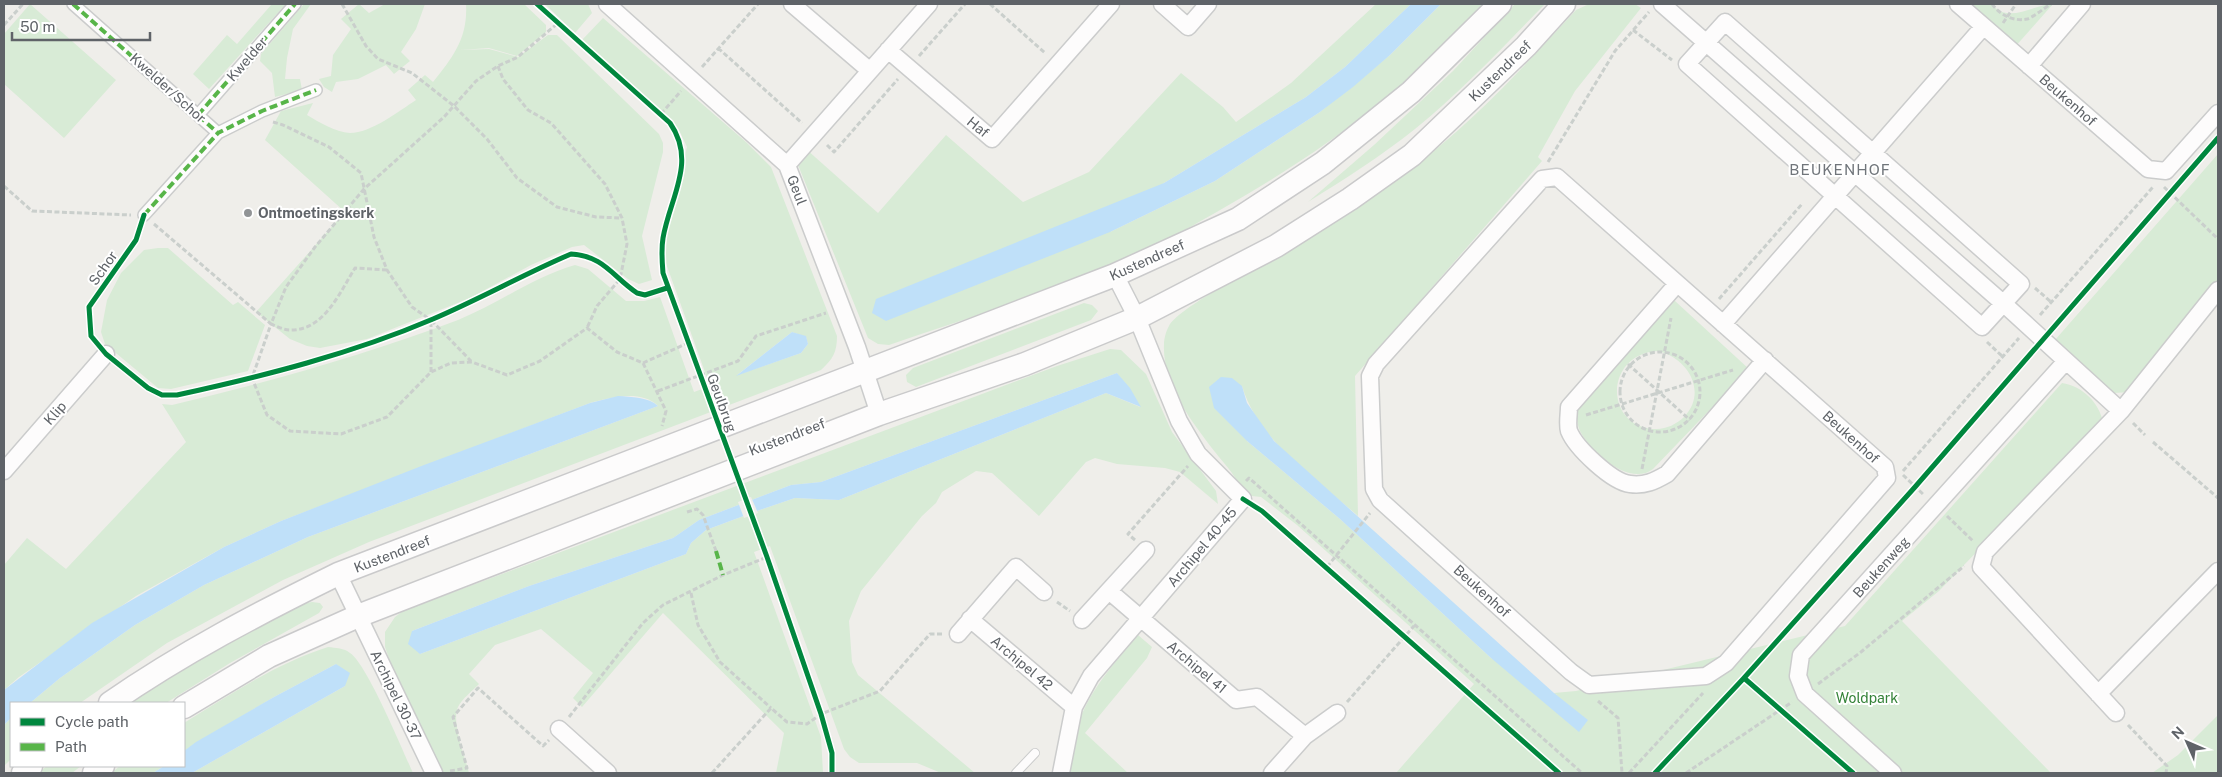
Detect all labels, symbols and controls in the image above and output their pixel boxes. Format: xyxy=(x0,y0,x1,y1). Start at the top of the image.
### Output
scale bar xyxy=(12,10,150,42)
text: 50 m xyxy=(20,18,55,35)
street label: Kwelder xyxy=(223,34,271,84)
street label: Kustendreef xyxy=(1466,37,1535,105)
street label: Kwelder/Schor xyxy=(127,50,209,126)
street label: Beukenhof xyxy=(2036,71,2100,129)
street label: Haf xyxy=(964,113,993,141)
district label: BEUKENHOF xyxy=(1789,161,1891,178)
street label: Geul xyxy=(784,173,810,207)
place label: Ontmoetingskerk xyxy=(258,205,374,221)
marker: Ontmoetingskerk xyxy=(242,207,254,219)
street label: Kustendreef xyxy=(1107,236,1187,284)
street label: Schor xyxy=(85,248,121,288)
street label: Geulbrug xyxy=(704,372,740,435)
street label: Klip xyxy=(41,398,69,428)
street label: Beukenhof xyxy=(1820,408,1883,467)
street label: Kustendreef xyxy=(747,415,828,459)
street label: Archipel 40-45 xyxy=(1164,504,1240,590)
street label: Kustendreef xyxy=(352,532,433,576)
street label: Beukenweg xyxy=(1850,533,1913,601)
street label: Beukenhof xyxy=(1451,562,1514,621)
street label: Archipel 42 xyxy=(988,633,1056,693)
street label: Archipel 41 xyxy=(1164,637,1230,697)
street label: Archipel 30-37 xyxy=(367,647,425,743)
park label: Woldpark xyxy=(1836,690,1898,706)
legend xyxy=(10,702,185,767)
text: Cycle path xyxy=(55,713,129,730)
north arrow xyxy=(2162,717,2212,767)
text: N xyxy=(2168,723,2187,742)
text: Path xyxy=(55,738,87,755)

